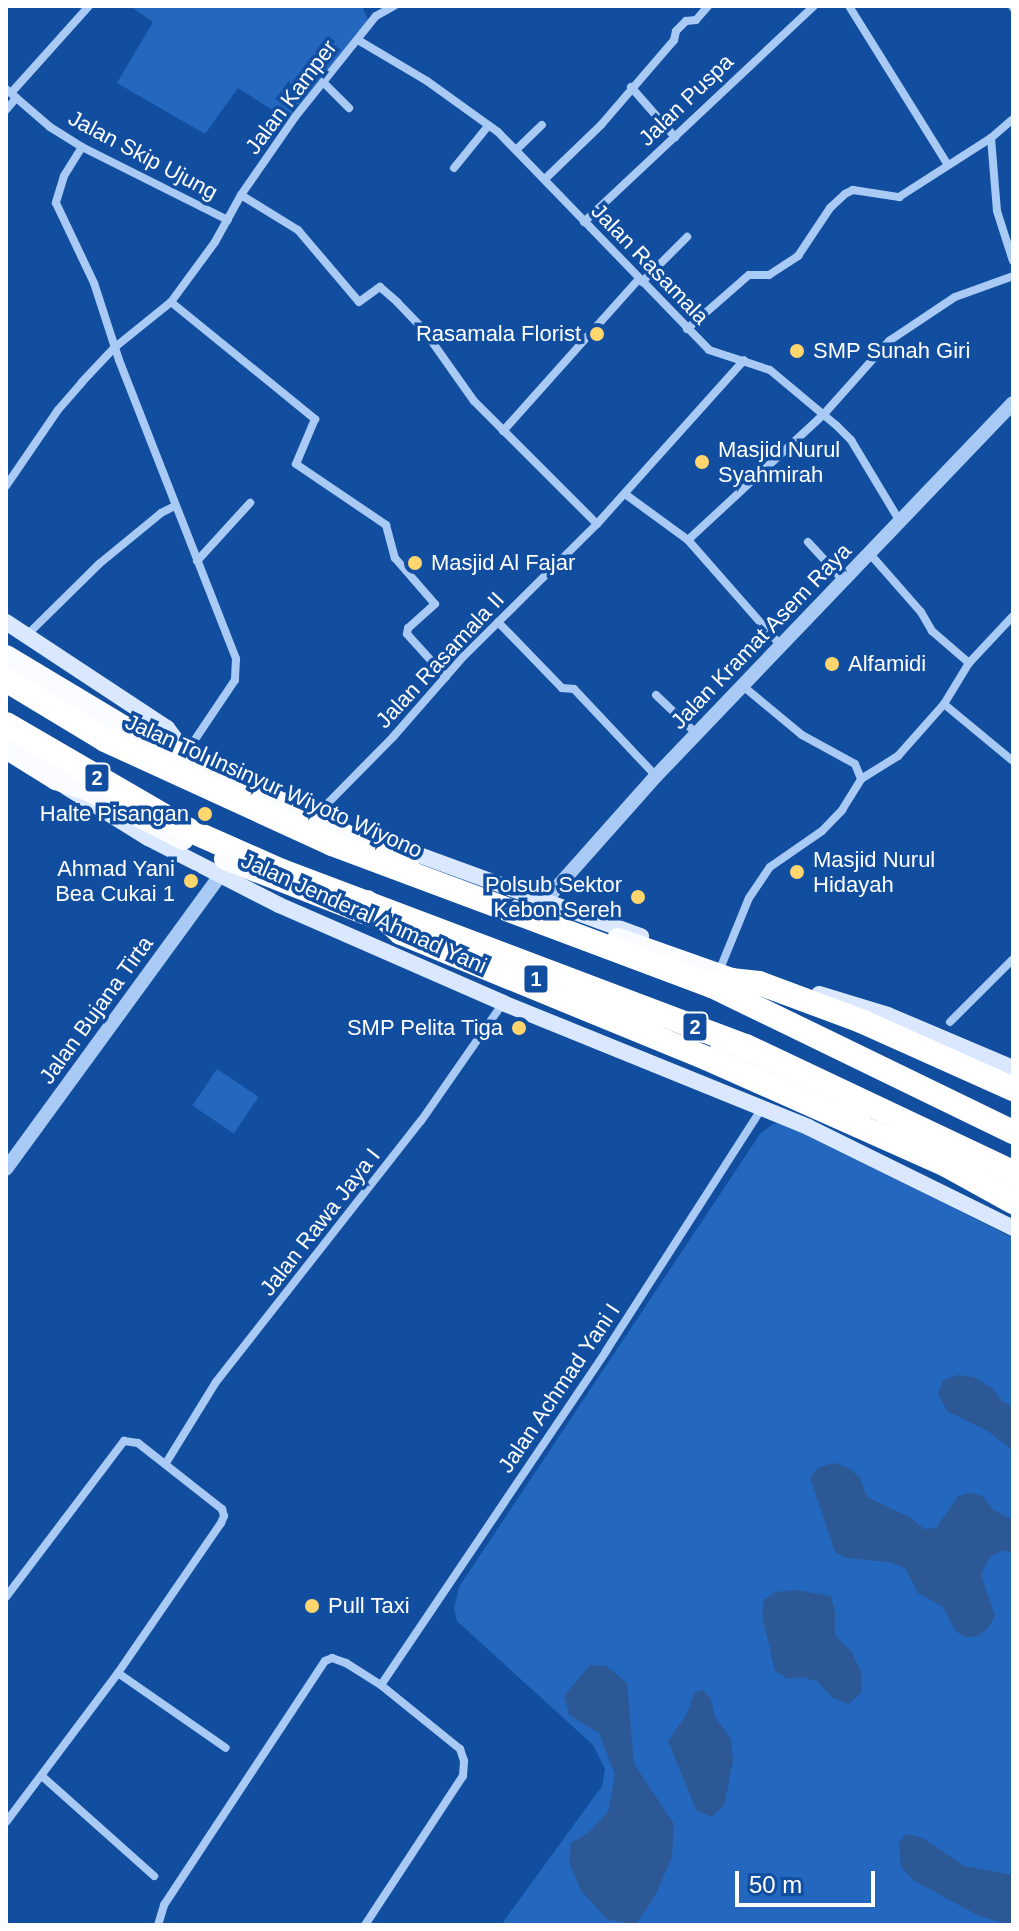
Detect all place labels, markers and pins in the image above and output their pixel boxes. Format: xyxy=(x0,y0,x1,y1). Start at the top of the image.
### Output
place label: Rasamala Florist xyxy=(416,321,581,347)
marker: Rasamala Florist xyxy=(588,325,606,343)
place label: SMP Sunah Giri xyxy=(813,338,971,364)
marker: SMP Sunah Giri xyxy=(788,342,806,360)
place label: Masjid Nurul Syahmirah xyxy=(718,436,840,488)
marker: Masjid Nurul Syahmirah xyxy=(693,453,711,471)
place label: Masjid Al Fajar xyxy=(431,550,576,576)
marker: Masjid Al Fajar xyxy=(406,554,424,572)
place label: Alfamidi xyxy=(848,651,926,677)
marker: Alfamidi xyxy=(823,655,841,673)
place label: Halte Pisangan xyxy=(40,801,189,827)
marker: Halte Pisangan xyxy=(196,805,214,823)
place label: Masjid Nurul Hidayah xyxy=(813,846,935,898)
place label: Ahmad Yani Bea Cukai 1 xyxy=(55,855,175,906)
marker: Masjid Nurul Hidayah xyxy=(788,863,806,881)
place label: Polsub Sektor Kebon Sereh xyxy=(485,871,622,922)
marker: Ahmad Yani Bea Cukai 1 xyxy=(182,872,200,890)
marker: Polsub Sektor Kebon Sereh xyxy=(629,888,647,906)
place label: SMP Pelita Tiga xyxy=(346,1015,503,1041)
marker: SMP Pelita Tiga xyxy=(510,1019,528,1037)
place label: Pull Taxi xyxy=(328,1593,410,1619)
marker: Pull Taxi xyxy=(303,1597,321,1615)

